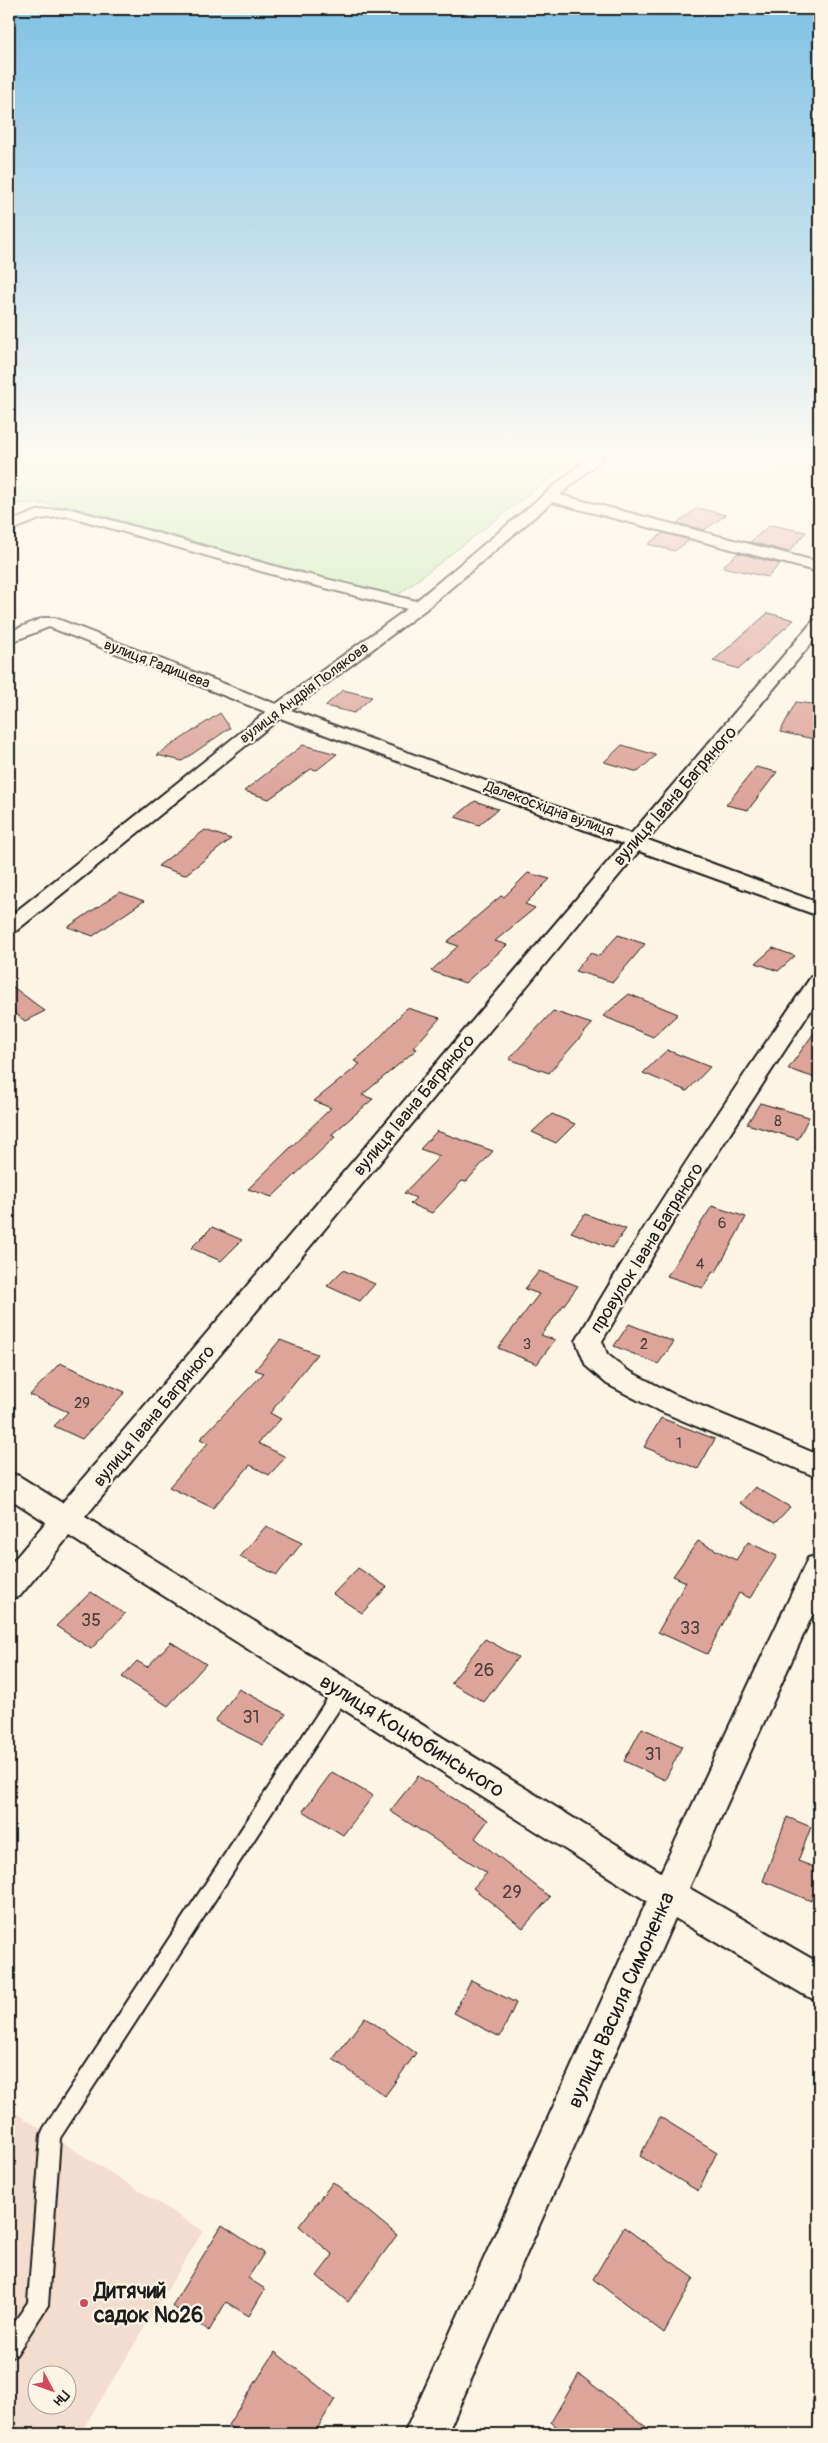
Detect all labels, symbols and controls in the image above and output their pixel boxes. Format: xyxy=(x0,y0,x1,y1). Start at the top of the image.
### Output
street label: вулиця Радищева xyxy=(101,635,213,693)
street label: вулиця Андрія Полякова xyxy=(236,638,372,748)
street label: вулиця Івана Багряного xyxy=(608,721,742,871)
street label: Далекосхідна вулиця xyxy=(481,776,616,841)
street label: вулиця Івана Багряного xyxy=(348,1029,480,1181)
house number: 8 xyxy=(774,1112,782,1131)
street label: провулок Івана Багряного xyxy=(585,1158,709,1337)
house number: 6 xyxy=(718,1214,726,1233)
house number: 4 xyxy=(696,1255,705,1274)
house number: 3 xyxy=(523,1335,531,1354)
house number: 2 xyxy=(640,1335,648,1354)
street label: вулиця Івана Багряного xyxy=(88,1340,220,1492)
house number: 29 xyxy=(74,1394,90,1413)
house number: 1 xyxy=(676,1434,682,1453)
house number: 35 xyxy=(81,1609,101,1632)
house number: 33 xyxy=(680,1617,700,1640)
house number: 26 xyxy=(474,1659,494,1682)
street label: вулиця Коцюбинського xyxy=(315,1668,509,1804)
house number: 31 xyxy=(242,1706,260,1729)
house number: 31 xyxy=(644,1743,662,1766)
house number: 29 xyxy=(502,1881,522,1904)
street label: вулиця Василя Симоненка xyxy=(561,1888,681,2112)
place label: Дитячий садок №26 xyxy=(92,2278,203,2329)
marker: Дитячий садок №26 xyxy=(78,2297,90,2309)
north arrow xyxy=(28,2366,78,2416)
text: Пн xyxy=(50,2387,73,2410)

